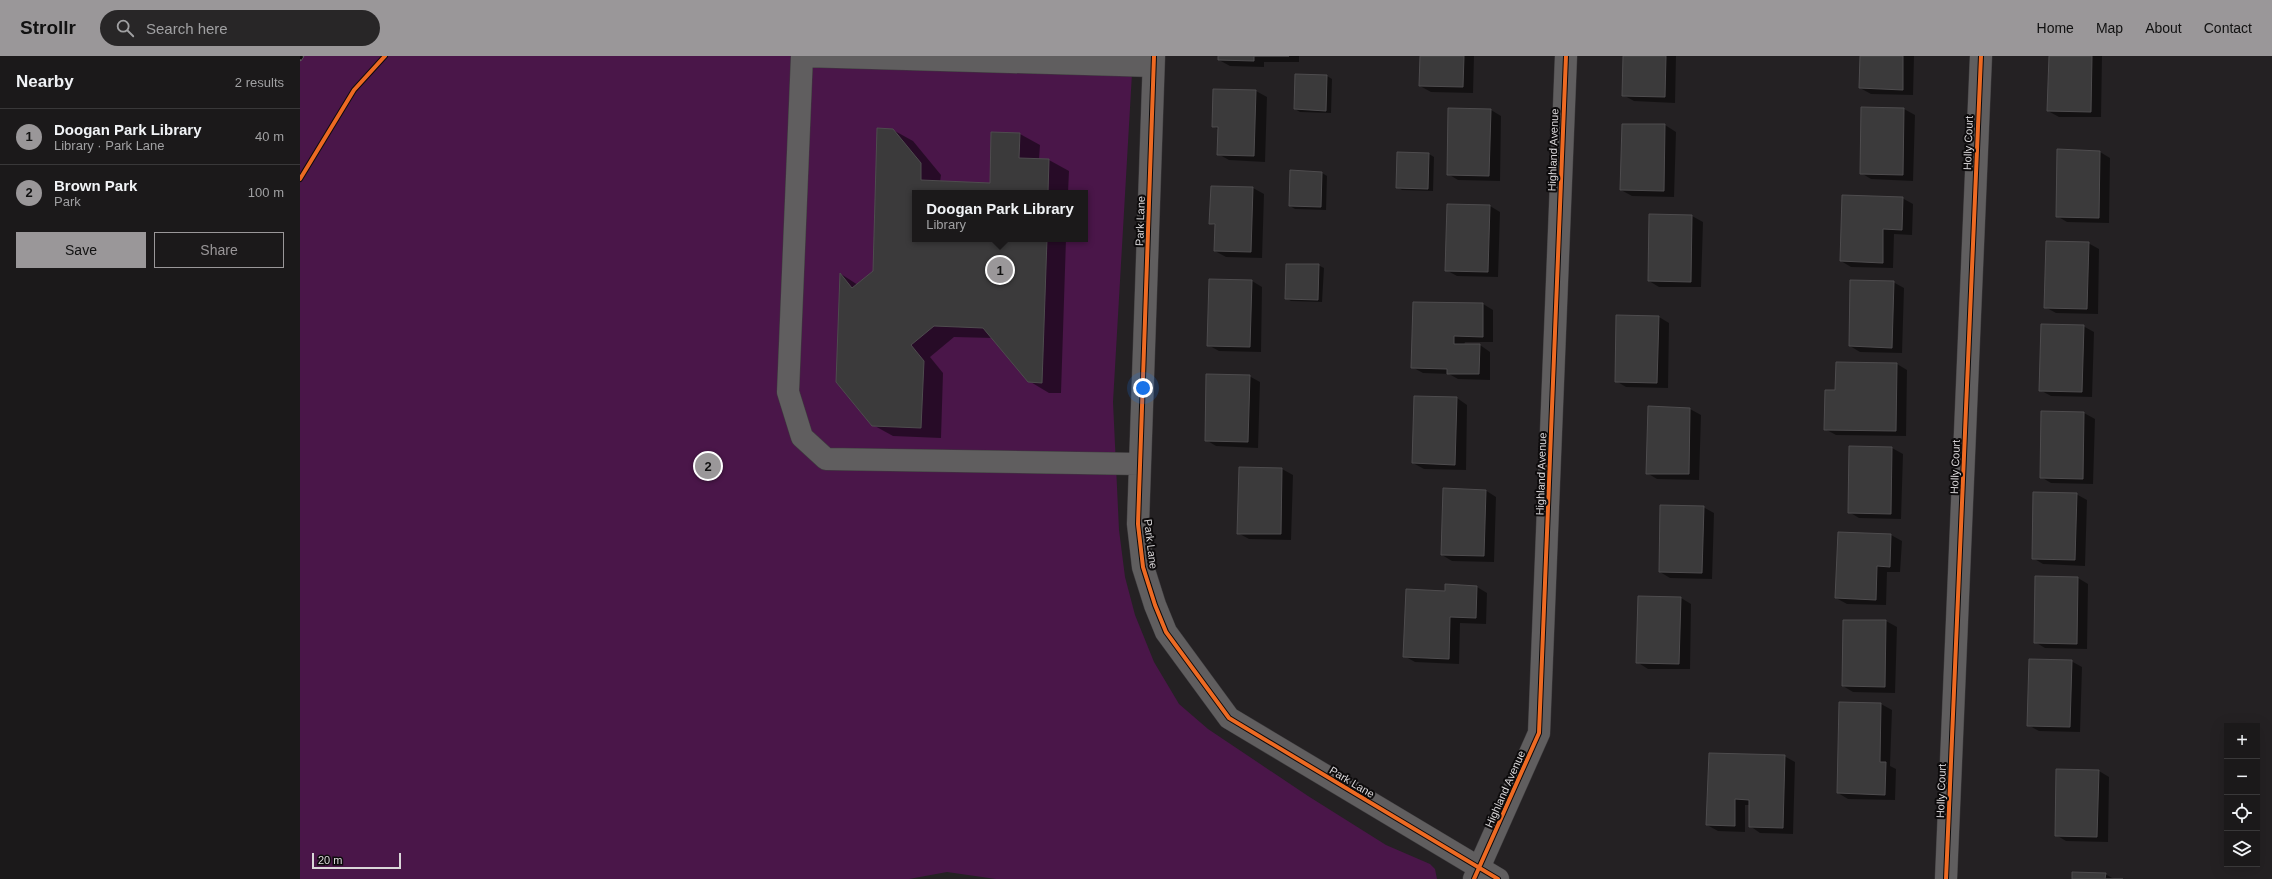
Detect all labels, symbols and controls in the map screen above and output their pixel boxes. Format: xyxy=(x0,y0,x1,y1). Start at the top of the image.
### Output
search box xyxy=(100,10,380,46)
text: Strollr xyxy=(20,17,76,38)
icon: search xyxy=(114,17,136,39)
text: Search here xyxy=(146,20,228,37)
text: Home xyxy=(2037,20,2074,36)
text: Map xyxy=(2096,20,2123,36)
text: About xyxy=(2145,20,2182,36)
text: Contact xyxy=(2204,20,2252,36)
text: Nearby xyxy=(16,72,74,91)
text: 2 results xyxy=(235,75,284,90)
street label: Highland Avenue xyxy=(1546,108,1560,192)
street label: Holly Court xyxy=(1961,116,1975,170)
text: Doogan Park Library xyxy=(54,121,202,138)
text: 1 xyxy=(25,129,33,144)
text: 40 m xyxy=(255,129,284,144)
text: Library · Park Lane xyxy=(54,138,165,153)
text: Brown Park xyxy=(54,177,137,194)
text: 2 xyxy=(25,185,33,200)
text: 100 m xyxy=(248,185,284,200)
popup xyxy=(912,190,1088,242)
text: Park xyxy=(54,194,81,209)
street label: Park Lane xyxy=(1133,196,1147,246)
text: Doogan Park Library xyxy=(926,200,1074,217)
text: Library xyxy=(926,217,966,232)
button: Save xyxy=(16,232,146,268)
button: Share xyxy=(154,232,284,268)
pin: 1 xyxy=(987,255,1013,285)
your location xyxy=(1133,378,1153,398)
street label: Highland Avenue xyxy=(1534,432,1548,516)
street label: Holly Court xyxy=(1948,440,1962,494)
pin: 2 xyxy=(695,451,721,481)
street label: Park Lane xyxy=(1142,518,1160,570)
map controls xyxy=(2224,723,2260,867)
button: + xyxy=(2224,723,2260,759)
street label: Highland Avenue xyxy=(1483,749,1527,829)
button: − xyxy=(2224,759,2260,795)
street label: Park Lane xyxy=(1327,764,1377,800)
street label: Holly Court xyxy=(1934,764,1948,818)
button: locate xyxy=(2224,795,2260,831)
button: layers xyxy=(2224,831,2260,867)
scale bar xyxy=(312,851,401,870)
text: 20 m xyxy=(318,854,342,866)

